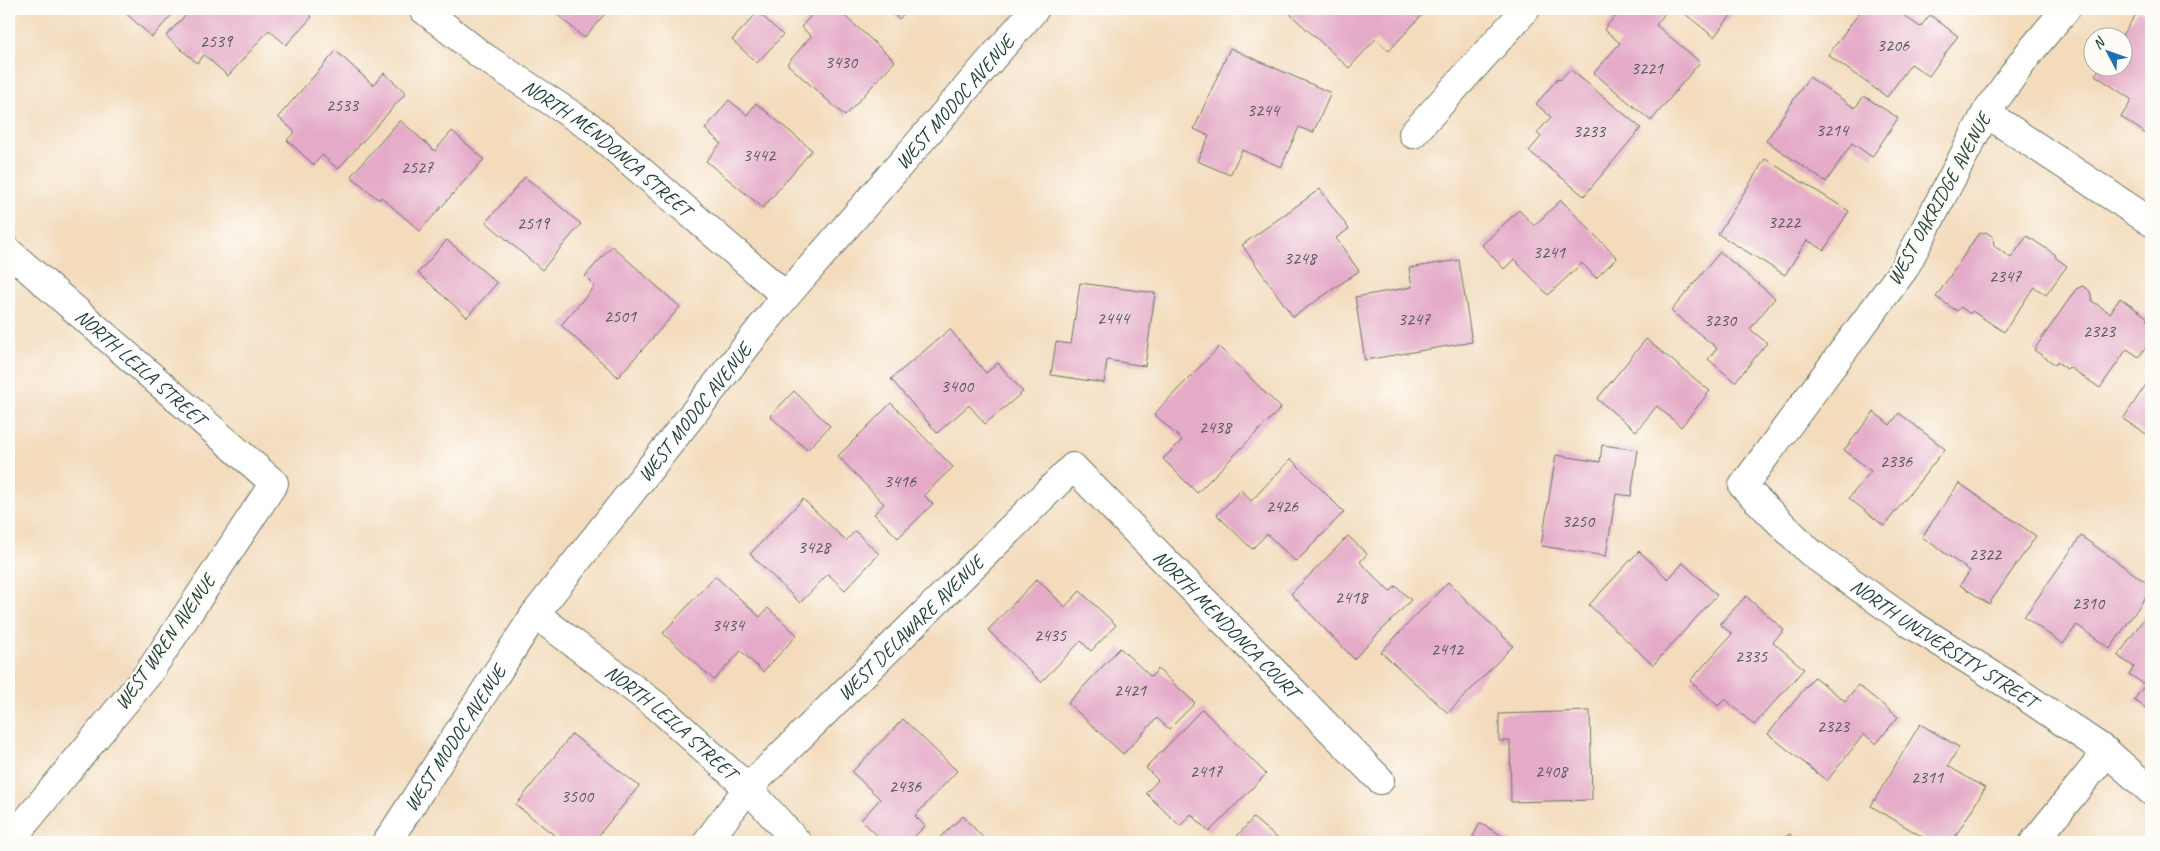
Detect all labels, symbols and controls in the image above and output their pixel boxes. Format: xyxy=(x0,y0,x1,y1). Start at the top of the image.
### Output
street label: WEST MODOC AVENUE xyxy=(889,28,1021,174)
north arrow xyxy=(2082,28,2132,78)
house number: 2539 xyxy=(200,30,234,52)
text: N xyxy=(2089,33,2109,53)
house number: 3206 xyxy=(1877,34,1910,56)
house number: 3430 xyxy=(825,51,859,73)
house number: 3221 xyxy=(1631,57,1664,79)
street label: NORTH MENDONCA STREET xyxy=(518,73,700,224)
house number: 2533 xyxy=(326,94,360,116)
house number: 3244 xyxy=(1247,99,1281,121)
street label: WEST OAKRIDGE AVENUE xyxy=(1881,106,1998,289)
house number: 3214 xyxy=(1816,119,1850,141)
house number: 3233 xyxy=(1573,120,1607,142)
house number: 3442 xyxy=(743,144,777,166)
house number: 2527 xyxy=(401,156,434,178)
house number: 3222 xyxy=(1768,211,1802,233)
house number: 2519 xyxy=(517,212,551,234)
house number: 3241 xyxy=(1533,241,1566,263)
house number: 3248 xyxy=(1284,247,1318,269)
house number: 2347 xyxy=(1989,265,2022,287)
street label: NORTH LEILA STREET xyxy=(70,303,214,433)
house number: 2501 xyxy=(604,305,637,327)
house number: 2444 xyxy=(1097,307,1131,329)
house number: 3247 xyxy=(1398,308,1431,330)
house number: 3230 xyxy=(1704,309,1738,331)
house number: 2323 xyxy=(2083,320,2117,342)
street label: WEST MODOC AVENUE xyxy=(632,336,758,486)
house number: 3400 xyxy=(941,375,975,397)
house number: 2438 xyxy=(1199,416,1233,438)
house number: 2336 xyxy=(1880,450,1913,472)
house number: 3416 xyxy=(884,470,917,492)
house number: 2426 xyxy=(1266,495,1299,517)
house number: 3250 xyxy=(1562,510,1596,532)
house number: 3428 xyxy=(798,536,832,558)
house number: 2322 xyxy=(1969,543,2003,565)
street label: NORTH MENDONCA COURT xyxy=(1148,544,1308,706)
street label: WEST DELAWARE AVENUE xyxy=(832,548,991,705)
street label: WEST WREN AVENUE xyxy=(109,567,223,715)
street label: NORTH UNIVERSITY STREET xyxy=(1846,573,2046,716)
house number: 2418 xyxy=(1335,586,1369,608)
house number: 2310 xyxy=(2072,592,2106,614)
house number: 3434 xyxy=(712,614,746,636)
house number: 2435 xyxy=(1034,624,1067,646)
house number: 2412 xyxy=(1431,638,1465,660)
house number: 2335 xyxy=(1735,645,1768,667)
street label: WEST MODOC AVENUE xyxy=(398,658,512,816)
street label: NORTH LEILA STREET xyxy=(600,659,745,787)
house number: 2421 xyxy=(1114,679,1147,701)
house number: 2323 xyxy=(1817,715,1851,737)
house number: 2417 xyxy=(1190,760,1223,782)
house number: 2408 xyxy=(1535,760,1569,782)
house number: 2311 xyxy=(1911,766,1944,788)
house number: 2436 xyxy=(889,775,922,797)
house number: 3500 xyxy=(561,785,595,807)

